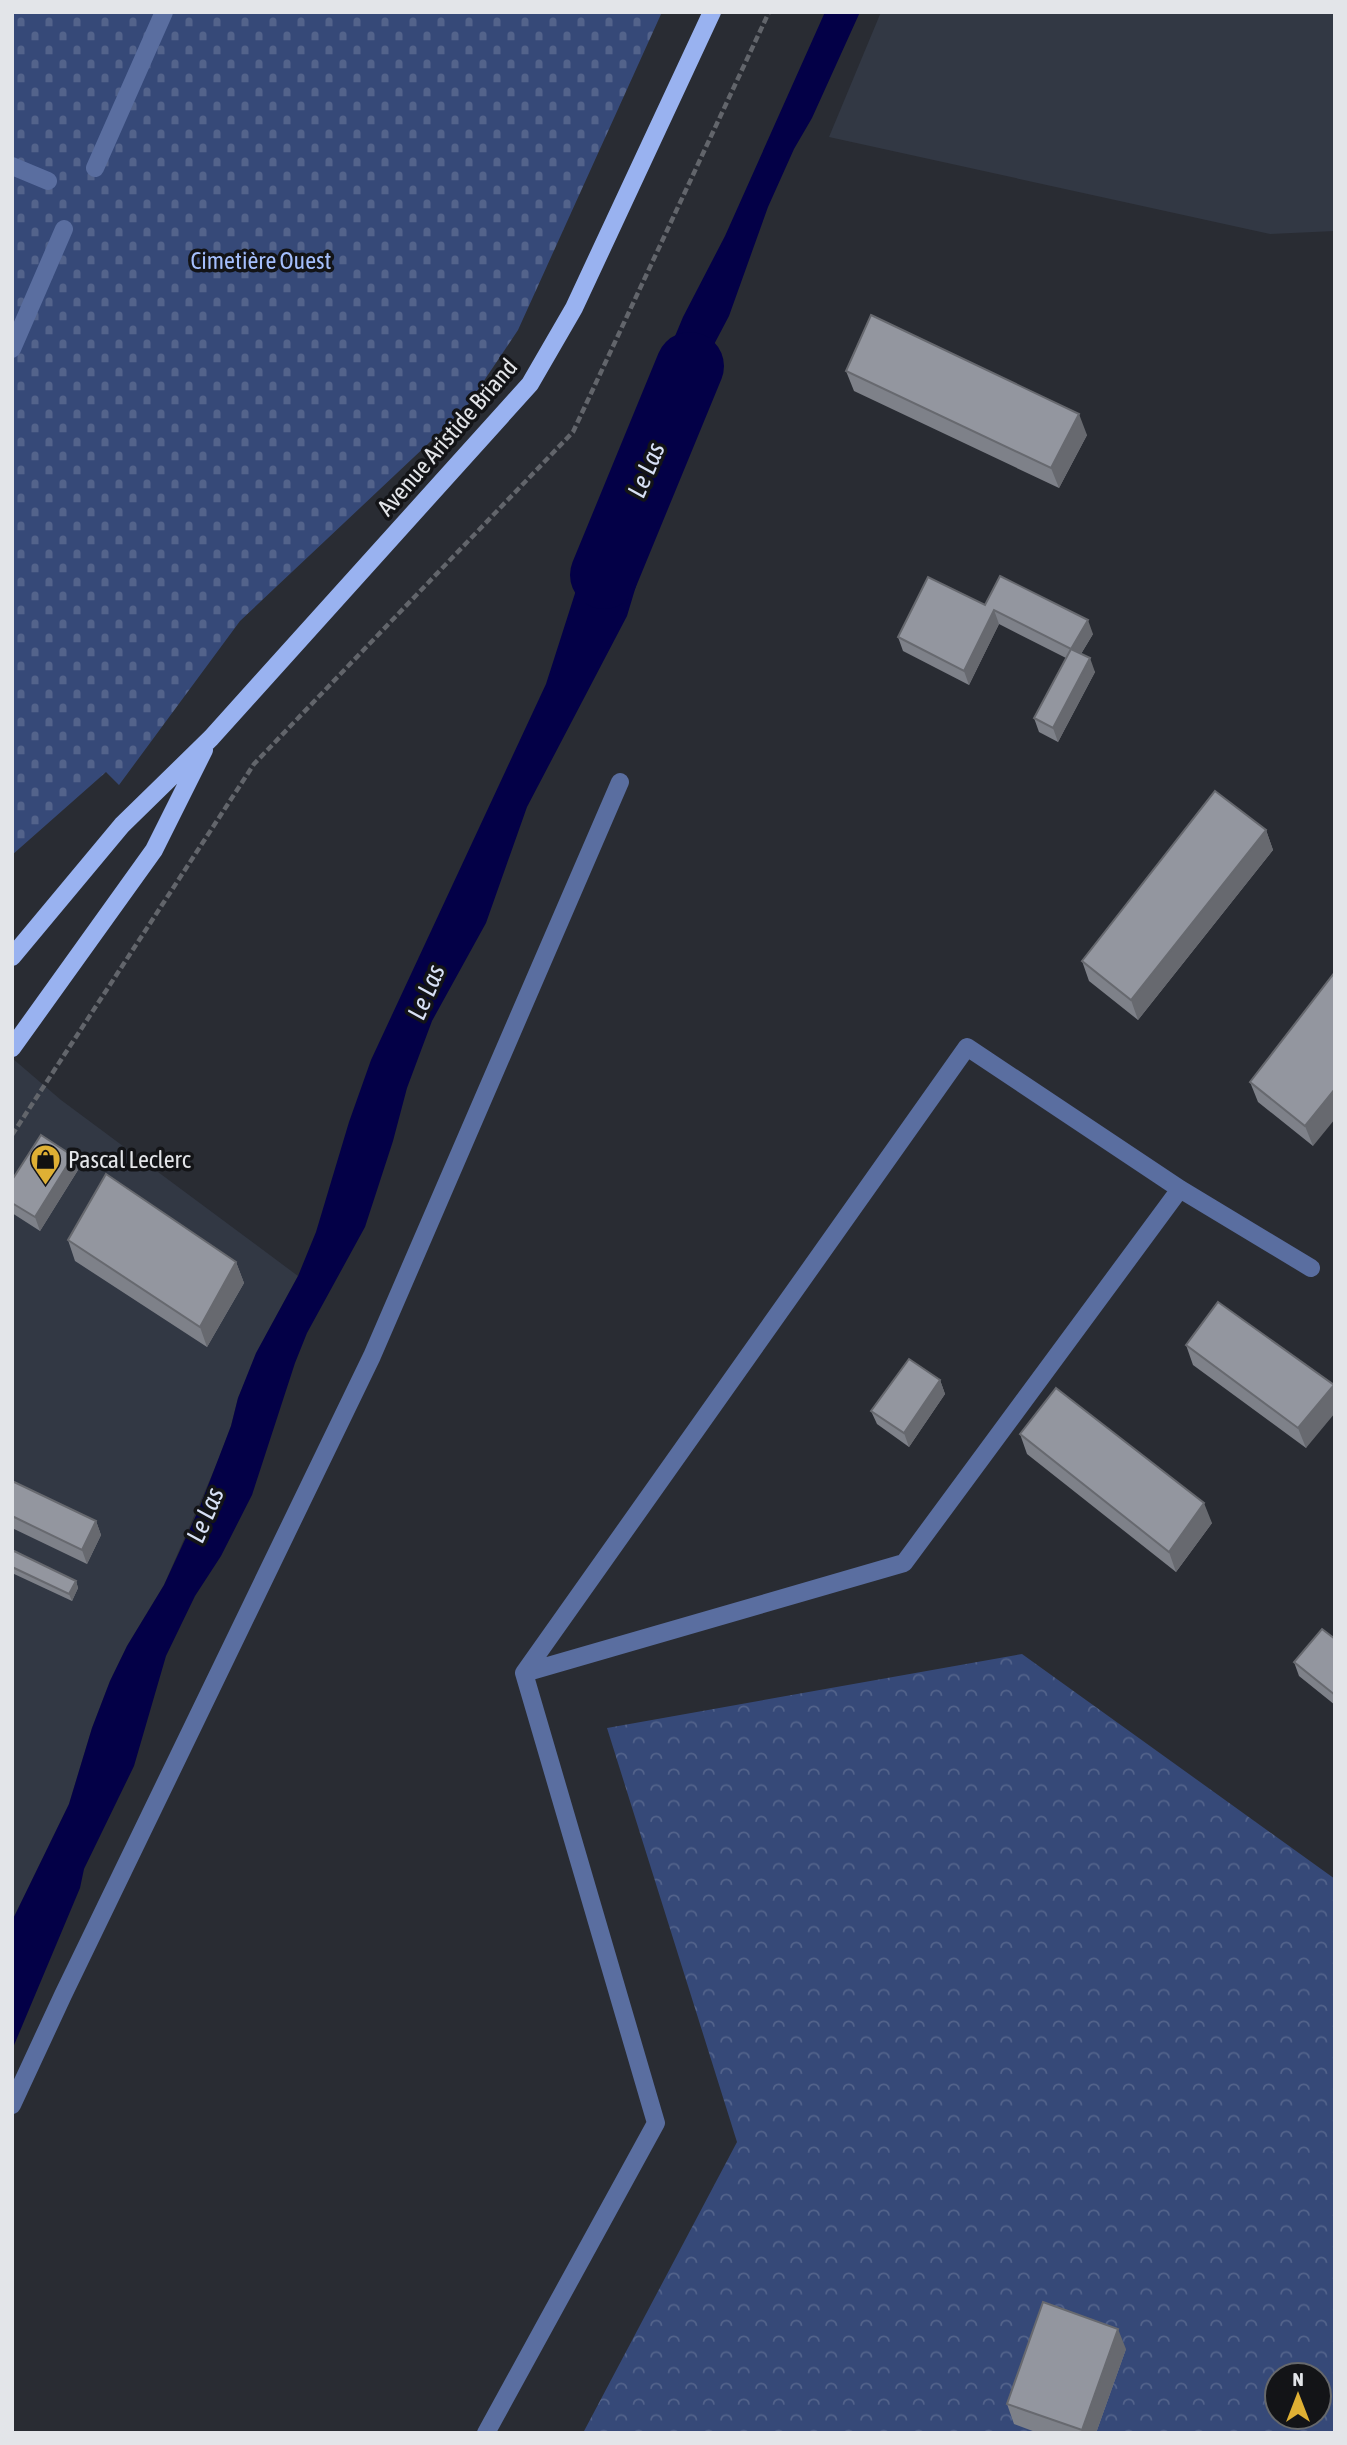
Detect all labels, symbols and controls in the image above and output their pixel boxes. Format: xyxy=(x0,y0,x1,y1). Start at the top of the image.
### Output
park label: Cimetière Ouest xyxy=(191,247,332,274)
street label: Avenue Aristide Briand xyxy=(372,353,522,521)
water label: Le Las xyxy=(621,438,671,502)
water label: Le Las xyxy=(401,960,451,1024)
shop icon: Pascal Leclerc xyxy=(28,1142,62,1186)
place label: Pascal Leclerc xyxy=(68,1146,191,1173)
water label: Le Las xyxy=(180,1483,230,1547)
north arrow xyxy=(1263,2361,1333,2431)
text: N xyxy=(1292,2368,1304,2390)

